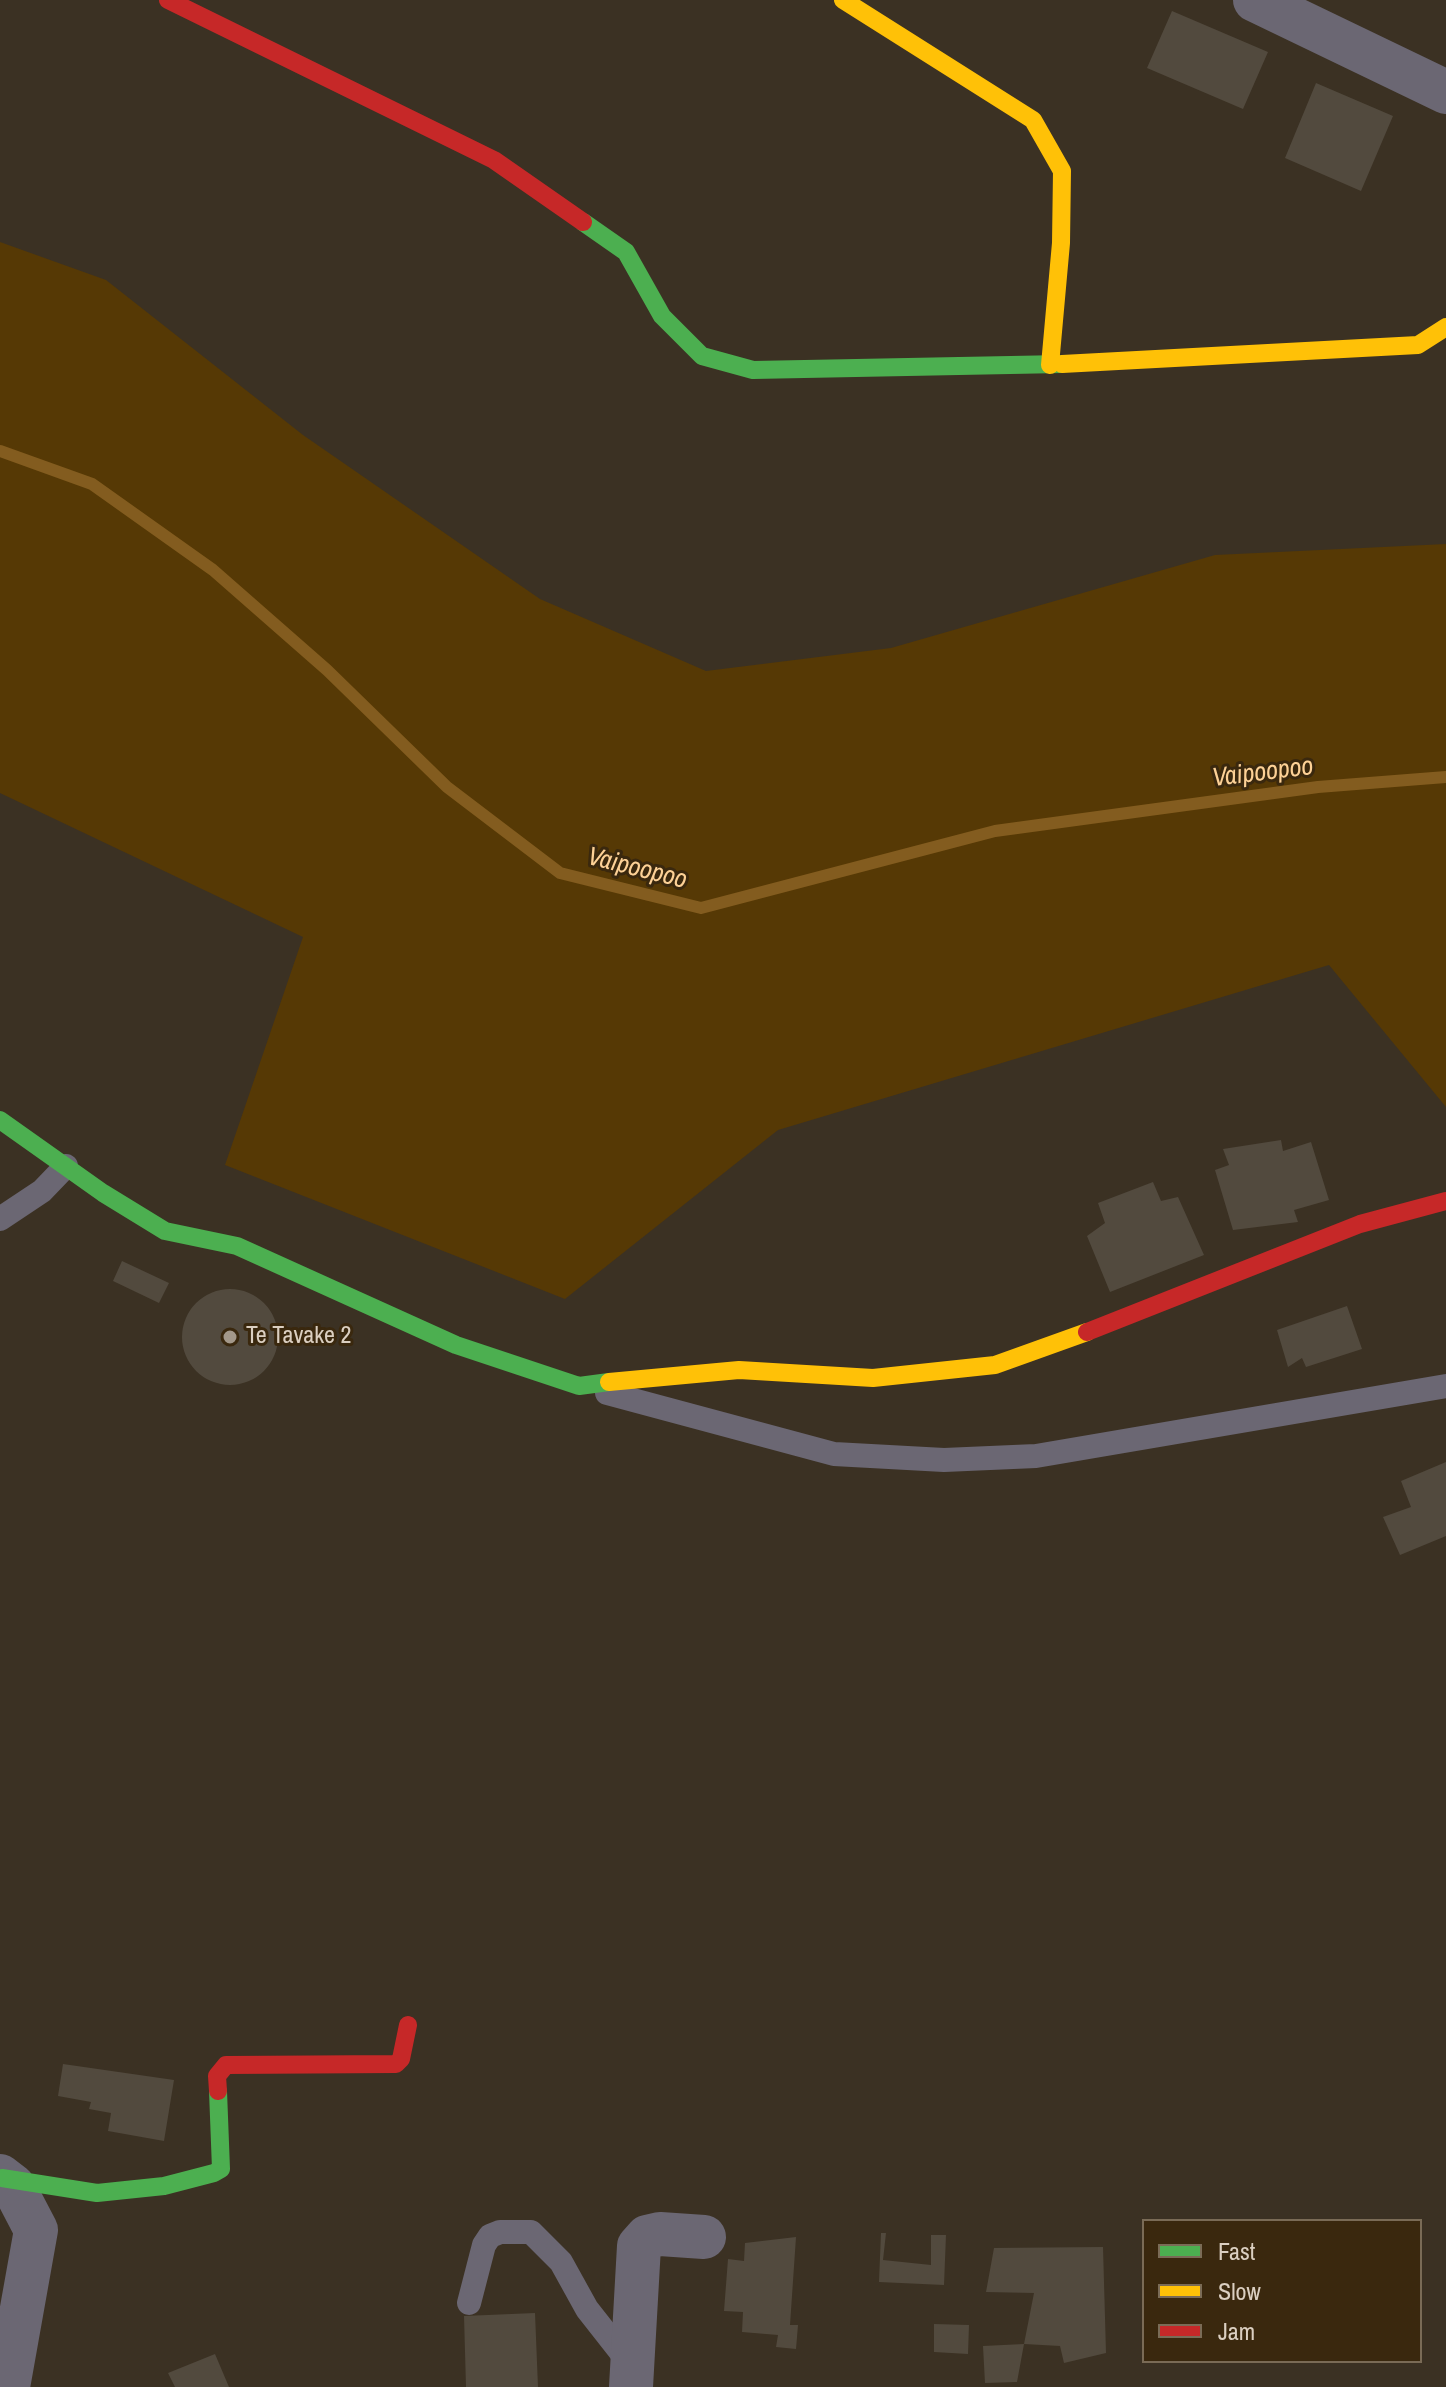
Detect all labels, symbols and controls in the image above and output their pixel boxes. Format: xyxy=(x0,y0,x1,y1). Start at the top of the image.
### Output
water label: Vaipoopoo xyxy=(1211,751,1315,795)
water label: Vaipoopoo xyxy=(584,842,690,896)
place label: Te Tavake 2 xyxy=(246,1323,351,1351)
marker: Te Tavake 2 xyxy=(221,1328,239,1346)
legend xyxy=(1142,2219,1422,2363)
text: Fast xyxy=(1218,2235,1255,2267)
text: Slow xyxy=(1218,2275,1261,2307)
text: Jam xyxy=(1218,2315,1255,2347)

